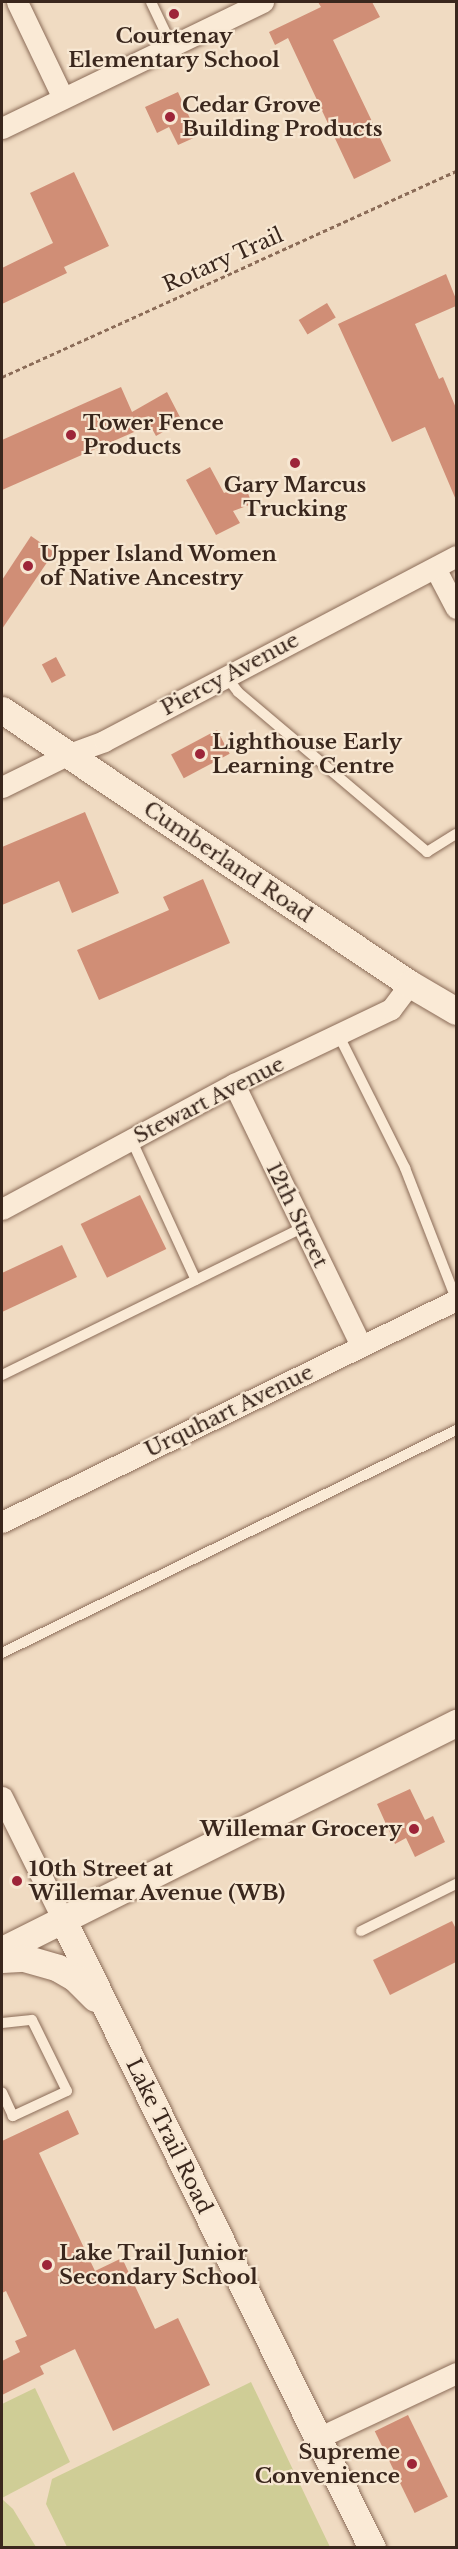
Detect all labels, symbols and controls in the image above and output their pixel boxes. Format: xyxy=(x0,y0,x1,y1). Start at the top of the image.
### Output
marker: Courtenay Elementary School xyxy=(167,7,181,21)
place label: Courtenay Elementary School xyxy=(68,23,280,73)
place label: Cedar Grove Building Products xyxy=(182,92,383,142)
marker: Cedar Grove Building Products xyxy=(163,110,177,124)
street label: Rotary Trail xyxy=(158,222,288,298)
place label: Tower Fence Products xyxy=(83,410,224,460)
marker: Tower Fence Products xyxy=(64,428,78,442)
marker: Gary Marcus Trucking xyxy=(288,456,302,470)
place label: Gary Marcus Trucking xyxy=(223,472,367,522)
place label: Upper Island Women of Native Ancestry xyxy=(40,541,278,591)
marker: Upper Island Women of Native Ancestry xyxy=(21,559,35,573)
street label: Piercy Avenue xyxy=(156,627,304,721)
place label: Lighthouse Early Learning Centre xyxy=(212,729,402,779)
marker: Lighthouse Early Learning Centre xyxy=(193,747,207,761)
street label: Cumberland Road xyxy=(139,796,317,928)
street label: Stewart Avenue xyxy=(129,1051,289,1149)
street label: 12th Street xyxy=(261,1158,333,1272)
street label: Urquhart Avenue xyxy=(140,1359,318,1463)
place label: Willemar Grocery xyxy=(200,1816,402,1842)
marker: Willemar Grocery xyxy=(407,1822,421,1836)
place label: 10th Street at Willemar Avenue (WB) xyxy=(29,1856,286,1906)
marker: 10th Street at Willemar Avenue (WB) xyxy=(10,1874,24,1888)
street label: Lake Trail Road xyxy=(120,2054,218,2218)
place label: Lake Trail Junior Secondary School xyxy=(59,2240,258,2290)
marker: Lake Trail Junior Secondary School xyxy=(40,2258,54,2272)
place label: Supreme Convenience xyxy=(255,2439,400,2489)
marker: Supreme Convenience xyxy=(405,2457,419,2471)

